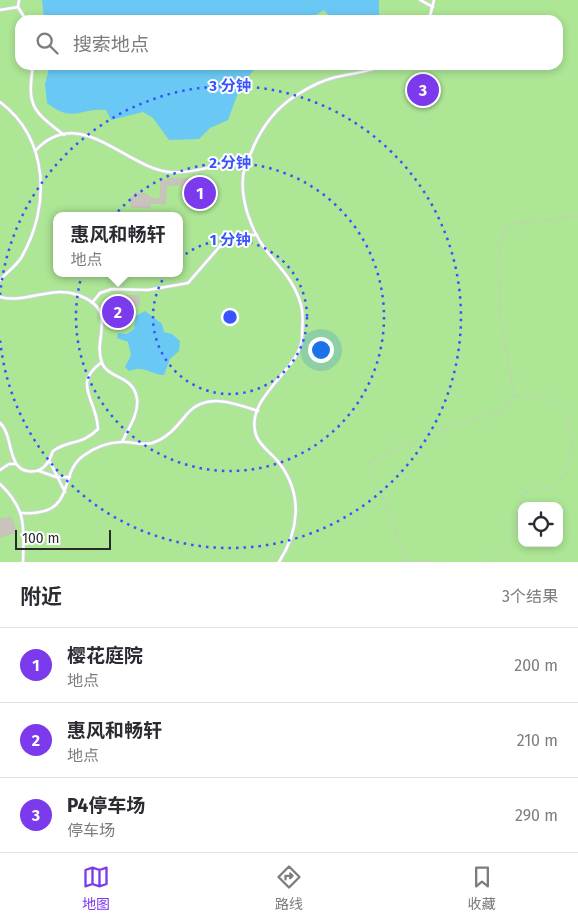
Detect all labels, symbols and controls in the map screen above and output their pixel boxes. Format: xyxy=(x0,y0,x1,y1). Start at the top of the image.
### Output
search box xyxy=(15,15,563,70)
icon: search xyxy=(33,29,61,57)
text: 搜索地点 xyxy=(73,33,149,56)
pin: 3 xyxy=(407,71,439,109)
text: 3 分钟 xyxy=(208,77,251,95)
text: 2 分钟 xyxy=(209,154,251,172)
pin: 1 xyxy=(184,174,216,212)
popup xyxy=(53,212,183,277)
text: 惠风和畅轩 xyxy=(70,223,166,246)
text: 1 分钟 xyxy=(210,231,250,249)
text: 地点 xyxy=(70,250,103,269)
pin: 2 xyxy=(102,293,134,331)
centre of rings xyxy=(221,308,239,326)
your location xyxy=(308,337,334,363)
map controls xyxy=(518,502,563,547)
button: locate xyxy=(518,502,563,547)
scale bar xyxy=(15,527,111,550)
text: 100 m xyxy=(22,530,59,547)
text: 附近 xyxy=(20,584,62,610)
text: 3个结果 xyxy=(502,587,558,606)
text: 樱花庭院 xyxy=(67,644,143,667)
text: 1 xyxy=(32,656,40,675)
text: 200 m xyxy=(514,656,558,675)
text: 地点 xyxy=(67,671,99,690)
text: 惠风和畅轩 xyxy=(67,719,162,742)
text: 2 xyxy=(32,731,40,750)
text: 210 m xyxy=(517,731,558,750)
text: 地点 xyxy=(67,746,99,765)
text: P4停车场 xyxy=(67,794,145,817)
text: 3 xyxy=(32,806,40,825)
text: 290 m xyxy=(515,806,558,825)
text: 停车场 xyxy=(67,821,115,840)
tab: 地图 xyxy=(82,863,110,913)
tab: 路线 xyxy=(275,863,303,913)
tab: 收藏 xyxy=(468,863,496,913)

